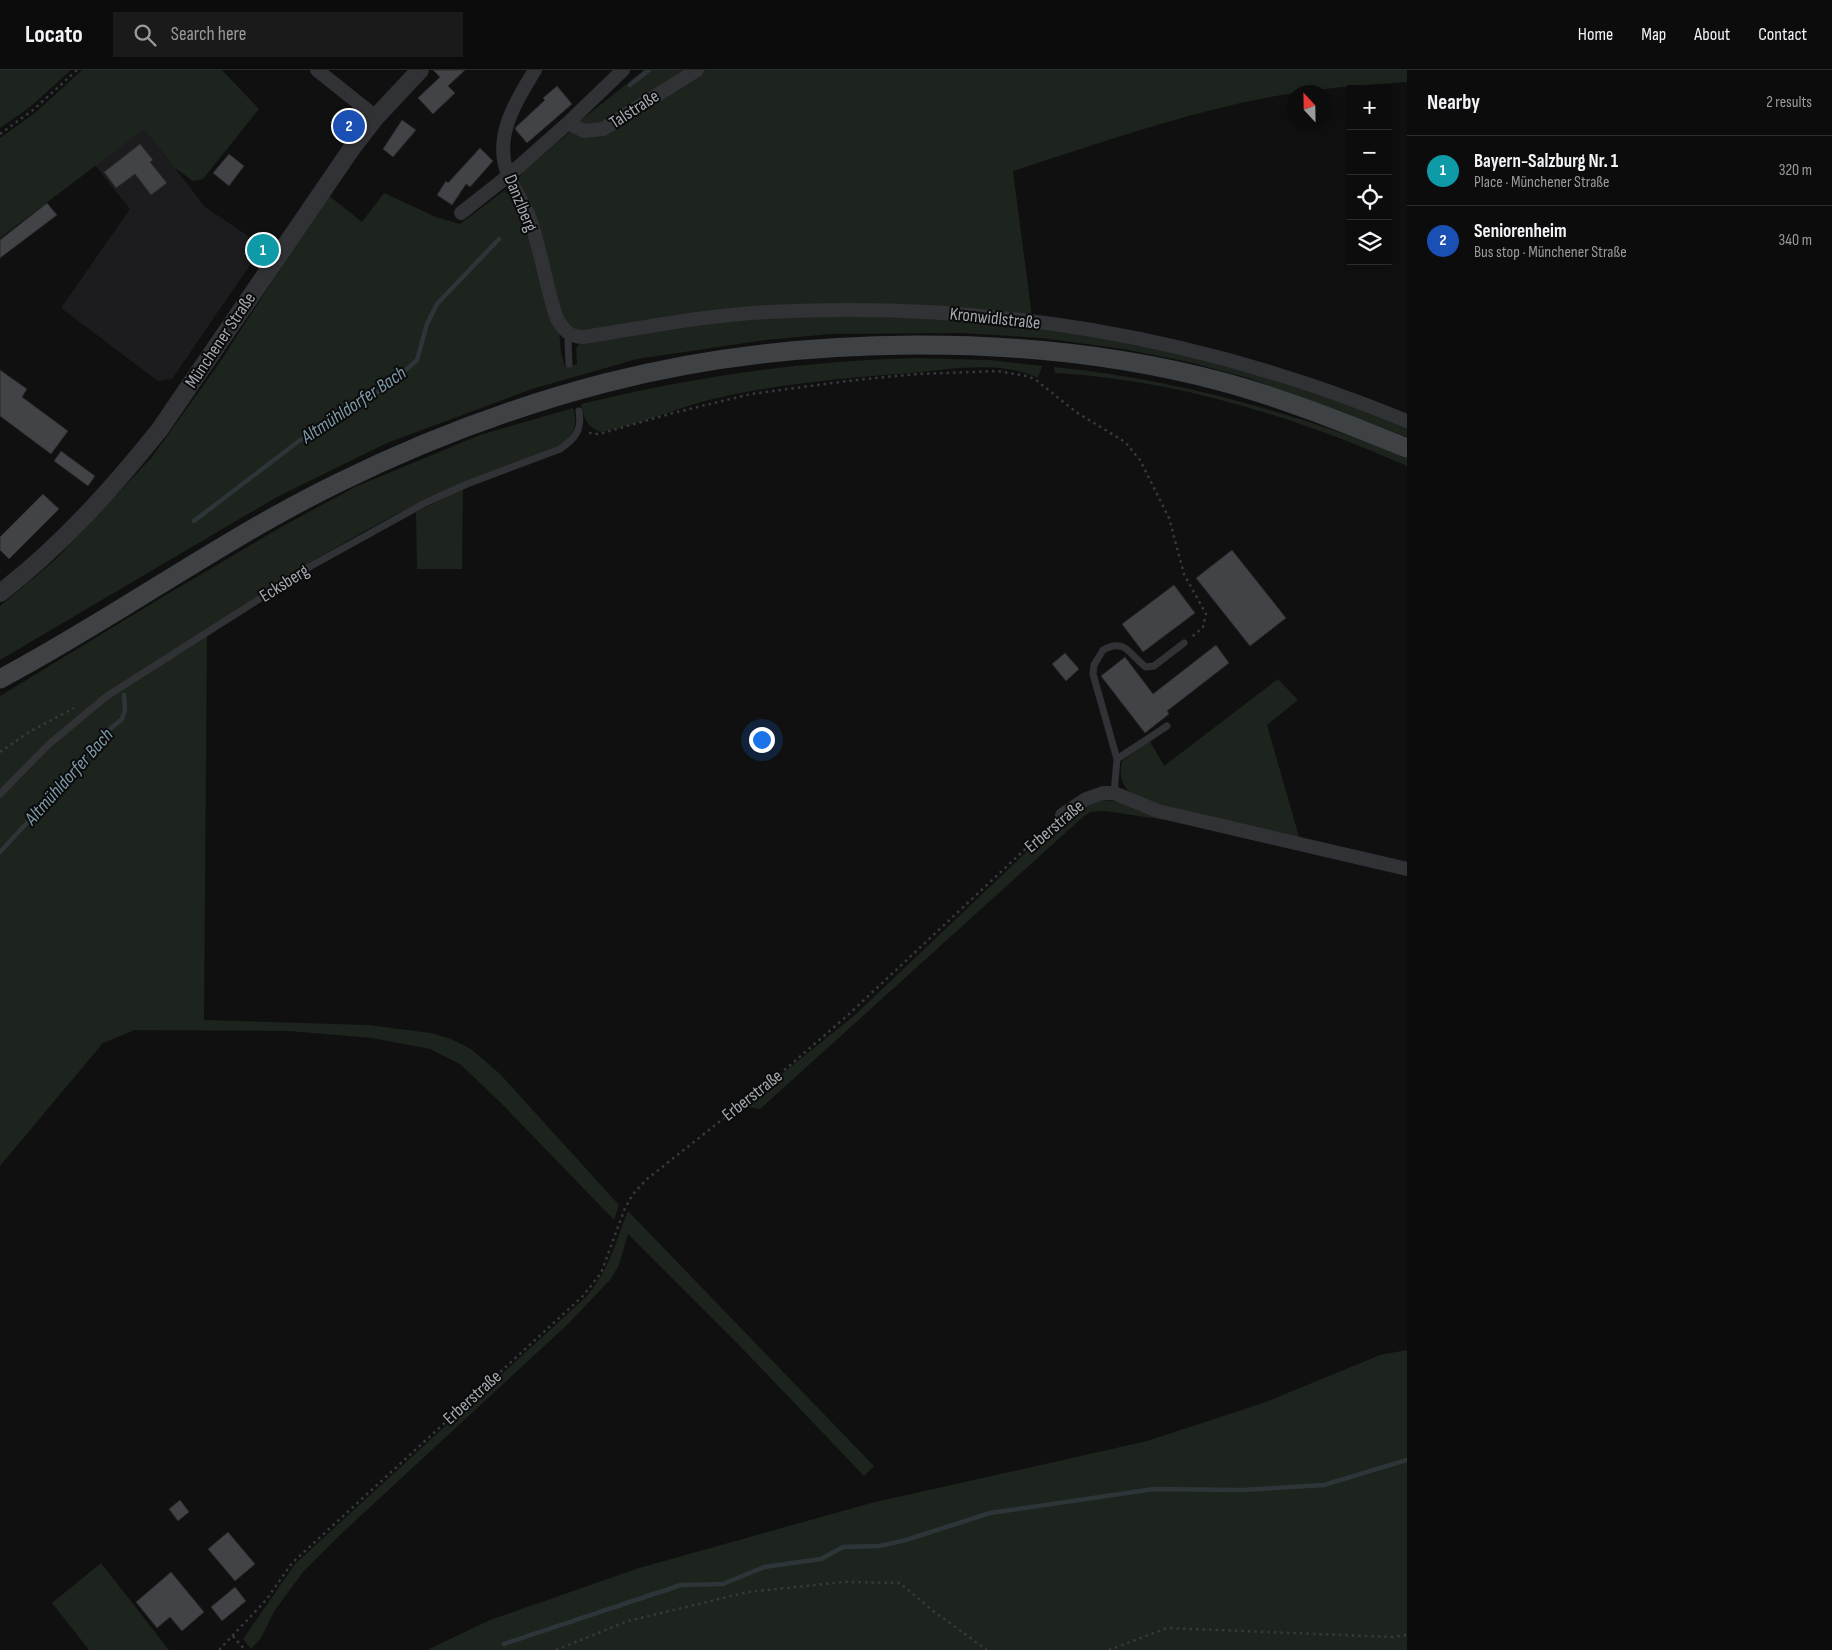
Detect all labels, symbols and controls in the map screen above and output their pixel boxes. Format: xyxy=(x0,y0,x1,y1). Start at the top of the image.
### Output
search box xyxy=(113,12,463,57)
text: Locato xyxy=(25,20,83,49)
icon: search xyxy=(131,21,159,49)
text: Search here xyxy=(171,23,246,46)
text: Home xyxy=(1578,24,1613,45)
text: Map xyxy=(1641,24,1666,45)
text: About xyxy=(1694,24,1730,45)
text: Contact xyxy=(1758,24,1807,45)
north arrow xyxy=(1287,85,1332,130)
map controls xyxy=(1347,85,1392,265)
button: + xyxy=(1347,85,1392,130)
street label: Talstraße xyxy=(606,86,663,133)
text: Nearby xyxy=(1427,90,1480,115)
text: 2 results xyxy=(1766,93,1812,112)
pin: 2 xyxy=(333,107,365,145)
button: − xyxy=(1347,130,1392,175)
text: Bayern-Salzburg Nr. 1 xyxy=(1474,150,1618,173)
text: 1 xyxy=(1440,161,1446,180)
text: 320 m xyxy=(1779,161,1812,180)
street label: Danzlberg xyxy=(500,172,541,235)
text: Place · Münchener Straße xyxy=(1474,173,1609,192)
button: locate xyxy=(1347,175,1392,220)
button: layers xyxy=(1347,220,1392,265)
text: Seniorenheim xyxy=(1474,220,1567,243)
pin: 1 xyxy=(247,231,279,269)
text: 2 xyxy=(1439,231,1447,250)
text: 340 m xyxy=(1779,231,1812,250)
text: Bus stop · Münchener Straße xyxy=(1474,243,1627,262)
street label: Münchener Straße xyxy=(181,288,260,392)
street label: Kronwidlstraße xyxy=(949,303,1041,334)
water label: Altmühldorfer Bach xyxy=(296,362,411,449)
street label: Ecksberg xyxy=(256,560,313,607)
water label: Altmühldorfer Bach xyxy=(19,724,118,831)
your location xyxy=(749,727,775,753)
street label: Erberstraße xyxy=(1020,796,1088,857)
street label: Erberstraße xyxy=(718,1065,787,1125)
street label: Erberstraße xyxy=(439,1366,506,1429)

